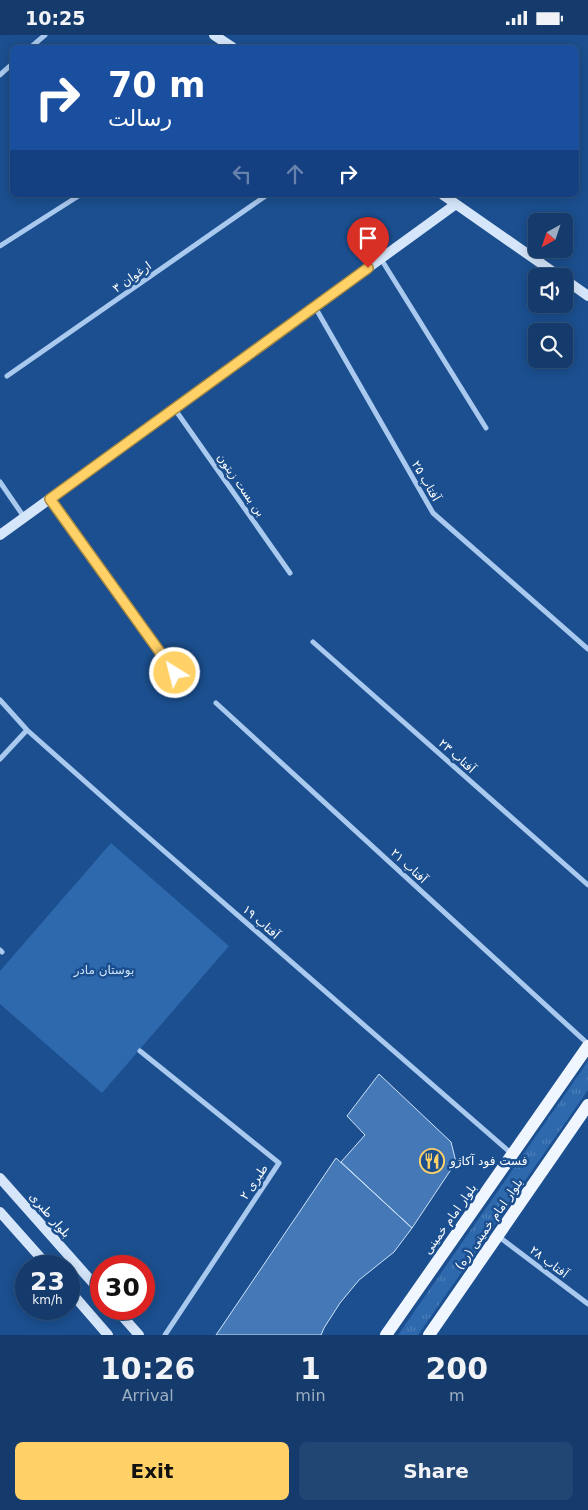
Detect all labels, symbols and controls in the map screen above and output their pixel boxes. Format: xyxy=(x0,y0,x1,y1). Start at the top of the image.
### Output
text: 10:25 xyxy=(25,7,85,29)
icon: right xyxy=(25,65,90,130)
text: 70 m xyxy=(108,65,205,105)
text: رسالت xyxy=(108,106,172,131)
icon: left xyxy=(228,160,256,188)
icon: ahead xyxy=(281,160,309,188)
icon: right xyxy=(334,160,362,188)
north arrow xyxy=(528,213,572,257)
map controls xyxy=(528,213,573,368)
pin xyxy=(347,217,389,268)
icon: arrive xyxy=(354,224,382,252)
street label: ارغوان ۳ xyxy=(110,259,155,296)
button: sound xyxy=(528,268,573,313)
button: search xyxy=(528,323,573,368)
street label: بن بست زیتون xyxy=(213,451,268,520)
street label: آفتاب ۲۵ xyxy=(409,458,444,504)
position arrow xyxy=(148,646,200,698)
street label: آفتاب ۲۳ xyxy=(436,735,479,776)
street label: آفتاب ۲۱ xyxy=(388,845,431,887)
street label: آفتاب ۱۹ xyxy=(240,901,283,942)
park label: بوستان مادر xyxy=(73,963,134,978)
restaurant icon: فست فود آکاژو xyxy=(419,1148,445,1174)
place label: فست فود آکاژو xyxy=(449,1153,527,1169)
street label: طبری ۲ xyxy=(237,1162,272,1203)
street label: بلوار امام خمینی (ره) xyxy=(452,1176,527,1273)
street label: بلوار امام خمینی xyxy=(421,1181,480,1257)
street label: بلوار طبری xyxy=(26,1189,74,1241)
street label: آفتاب ۲۸ xyxy=(527,1242,572,1281)
speed limit sign: 30 xyxy=(90,1255,155,1320)
text: 23 xyxy=(30,1267,65,1296)
text: km/h xyxy=(32,1293,63,1307)
text: 10:26 xyxy=(100,1351,195,1386)
text: 1 xyxy=(300,1351,321,1386)
text: 200 xyxy=(425,1351,488,1386)
text: Arrival xyxy=(122,1386,174,1405)
text: min xyxy=(295,1386,326,1405)
text: m xyxy=(449,1386,465,1405)
button: Exit xyxy=(15,1442,289,1500)
button: Share xyxy=(299,1442,573,1500)

